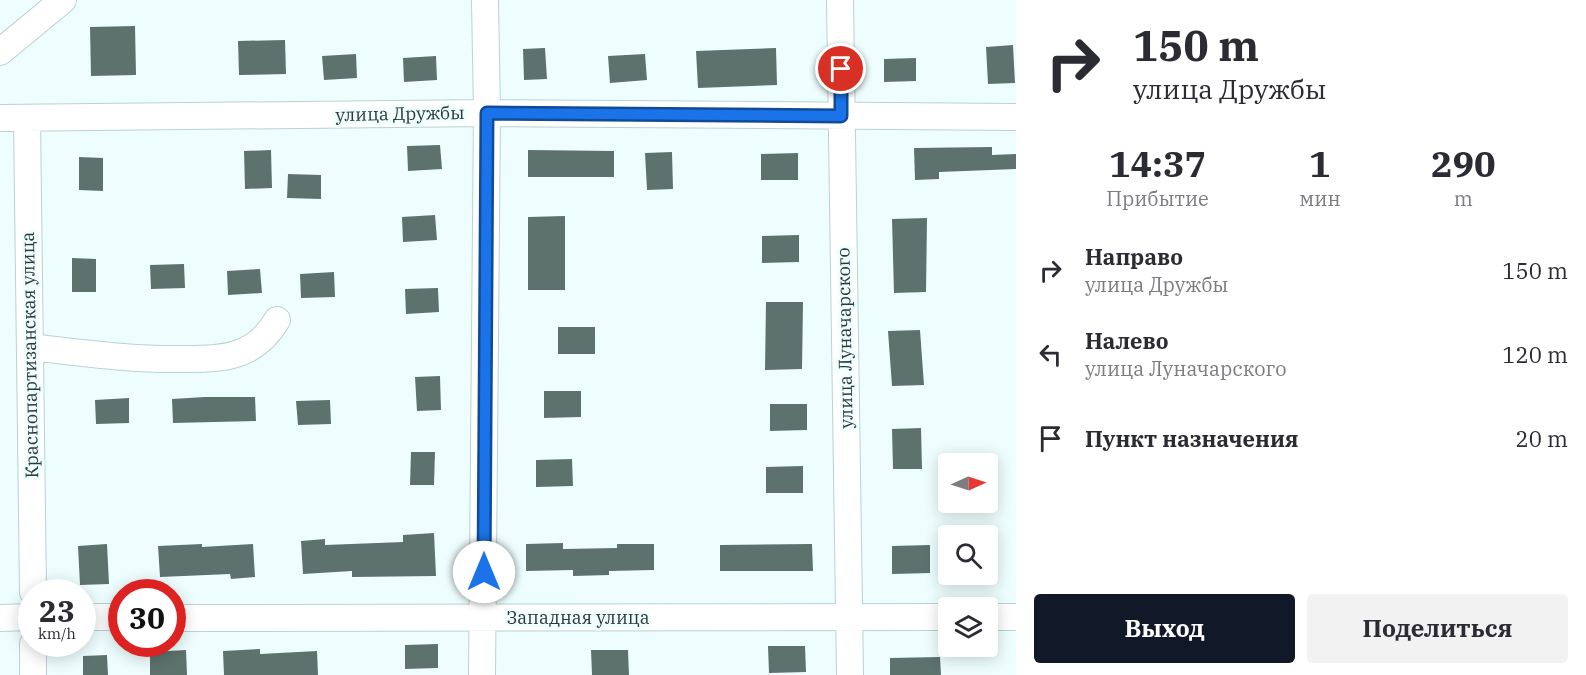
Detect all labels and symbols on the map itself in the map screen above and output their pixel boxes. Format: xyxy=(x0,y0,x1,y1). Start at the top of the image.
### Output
pin xyxy=(815,43,866,94)
street label: улица Дружбы xyxy=(335,101,465,126)
street label: Краснопартизанская улица xyxy=(16,231,43,479)
street label: улица Луначарского xyxy=(831,247,858,429)
north arrow xyxy=(938,453,998,513)
position arrow xyxy=(452,540,516,604)
speed limit sign: 30 xyxy=(108,579,186,657)
street label: Западная улица xyxy=(506,606,650,629)

